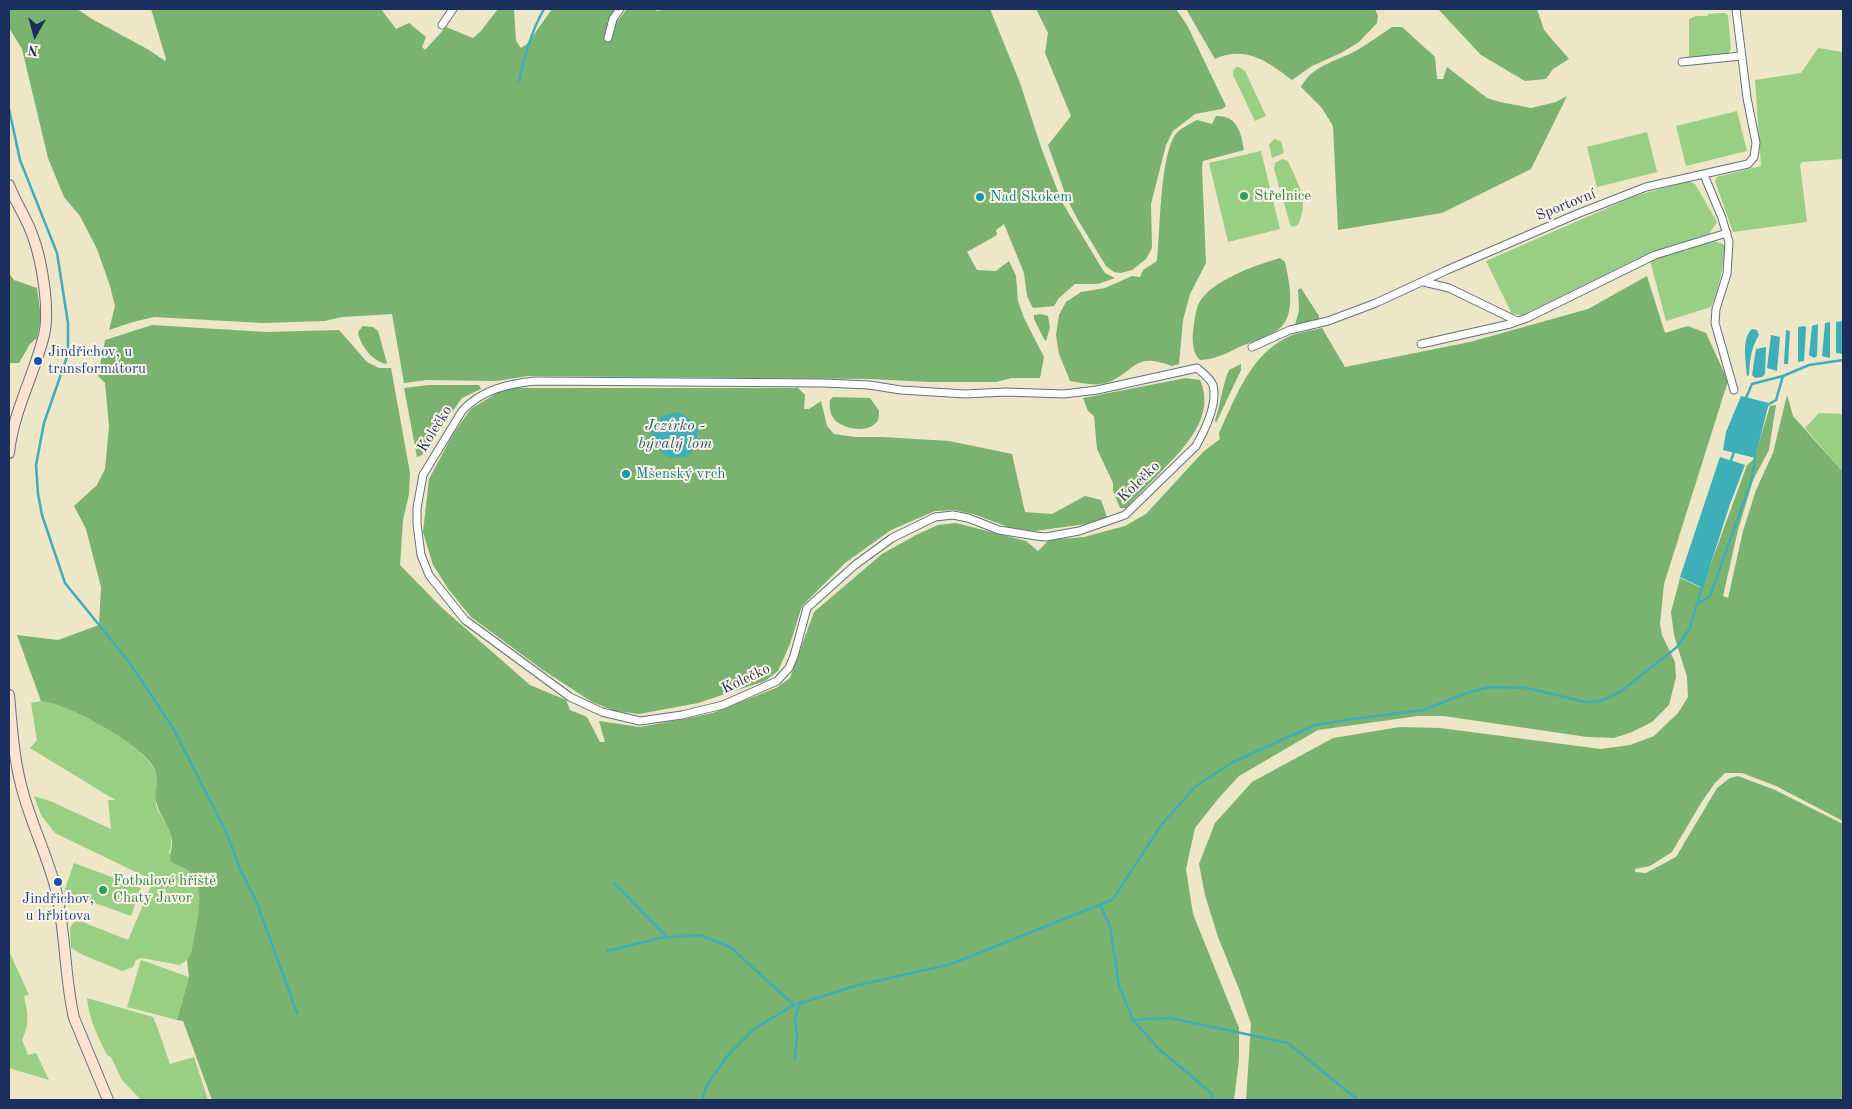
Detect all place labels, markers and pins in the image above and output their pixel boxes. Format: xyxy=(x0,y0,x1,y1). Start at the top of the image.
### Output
place label: Střelnice xyxy=(1254,187,1311,205)
place label: Nad Skokem xyxy=(990,188,1072,206)
marker: Střelnice xyxy=(1238,190,1250,202)
marker: Nad Skokem xyxy=(974,191,986,203)
place label: Jindřichov, u transformátoru xyxy=(48,343,146,378)
marker: Jindřichov, u transformátoru xyxy=(32,355,44,367)
place label: Mšenský vrch xyxy=(636,465,725,483)
marker: Mšenský vrch xyxy=(620,468,632,480)
place label: Fotbalové hřiště Chaty Javor xyxy=(113,872,216,907)
marker: Jindřichov, u hřbitova xyxy=(52,876,64,888)
marker: Fotbalové hřiště Chaty Javor xyxy=(97,884,109,896)
place label: Jindřichov, u hřbitova xyxy=(22,890,94,925)

